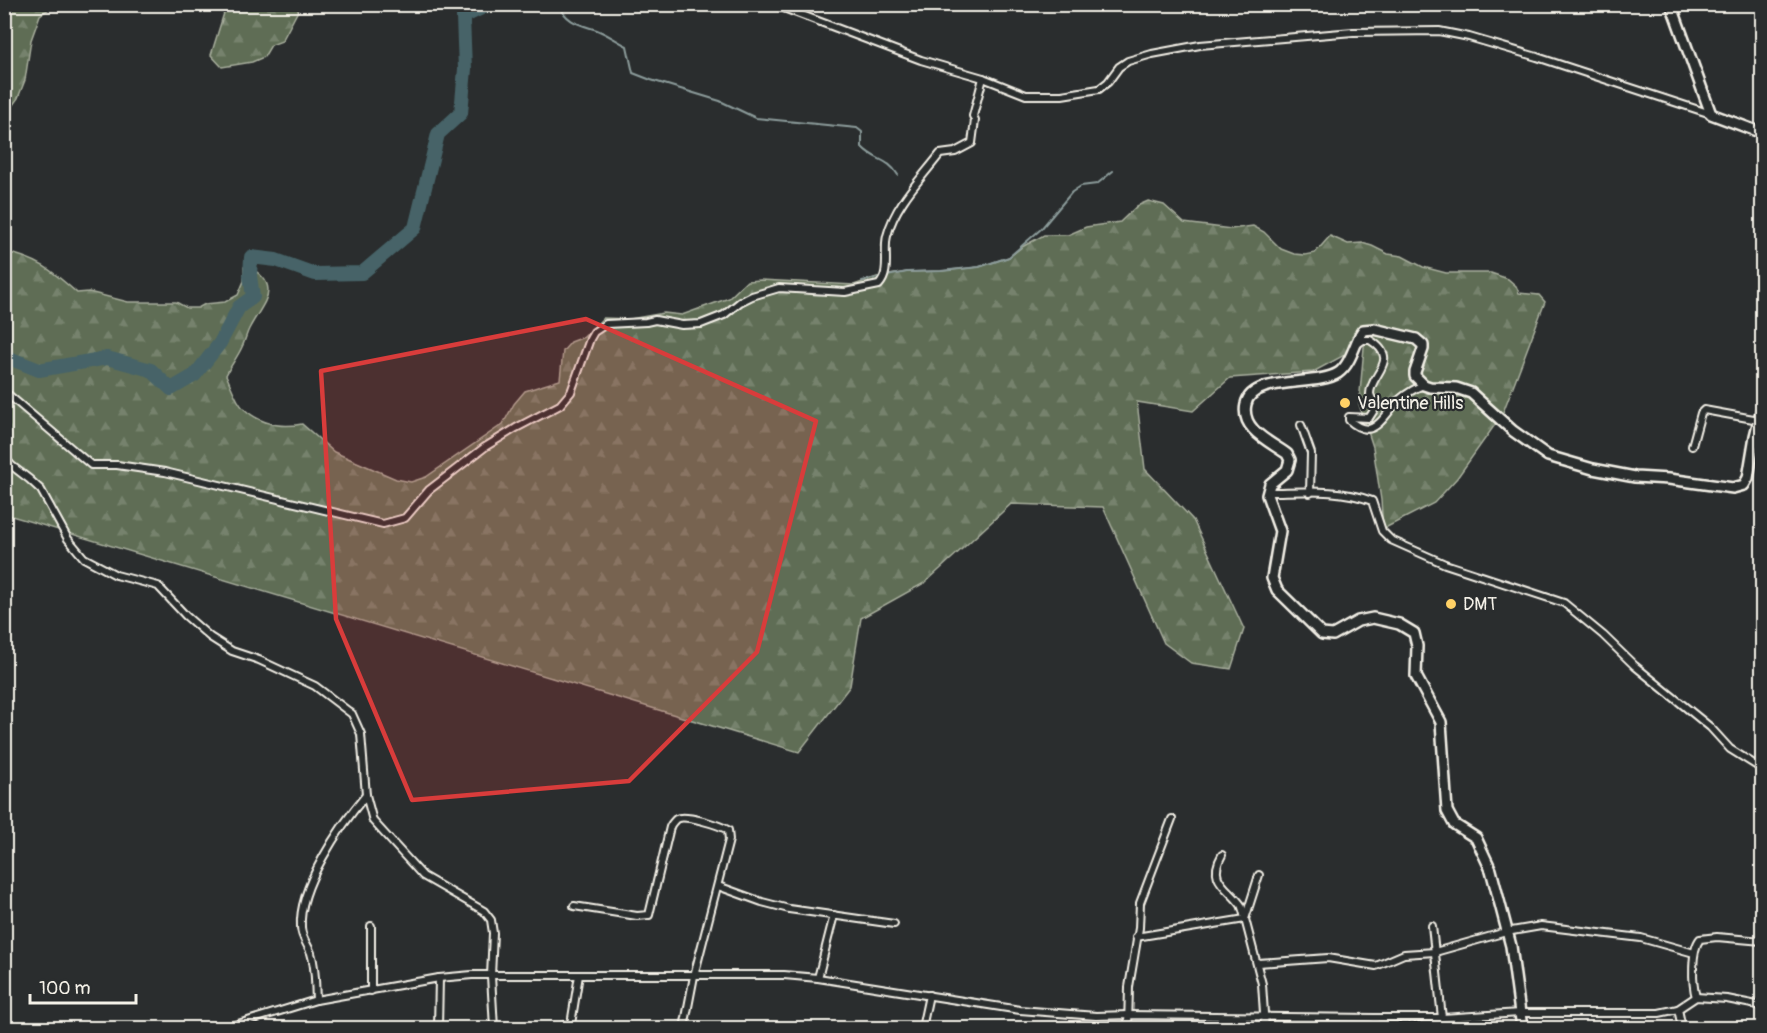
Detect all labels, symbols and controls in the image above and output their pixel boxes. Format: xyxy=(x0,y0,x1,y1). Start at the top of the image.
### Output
place label: Valentine Hills xyxy=(1357,392,1463,415)
marker: Valentine Hills xyxy=(1338,396,1352,410)
place label: DMT xyxy=(1463,593,1497,616)
marker: DMT xyxy=(1444,597,1458,611)
scale bar xyxy=(30,967,136,1005)
text: 100 m xyxy=(39,977,91,1000)

